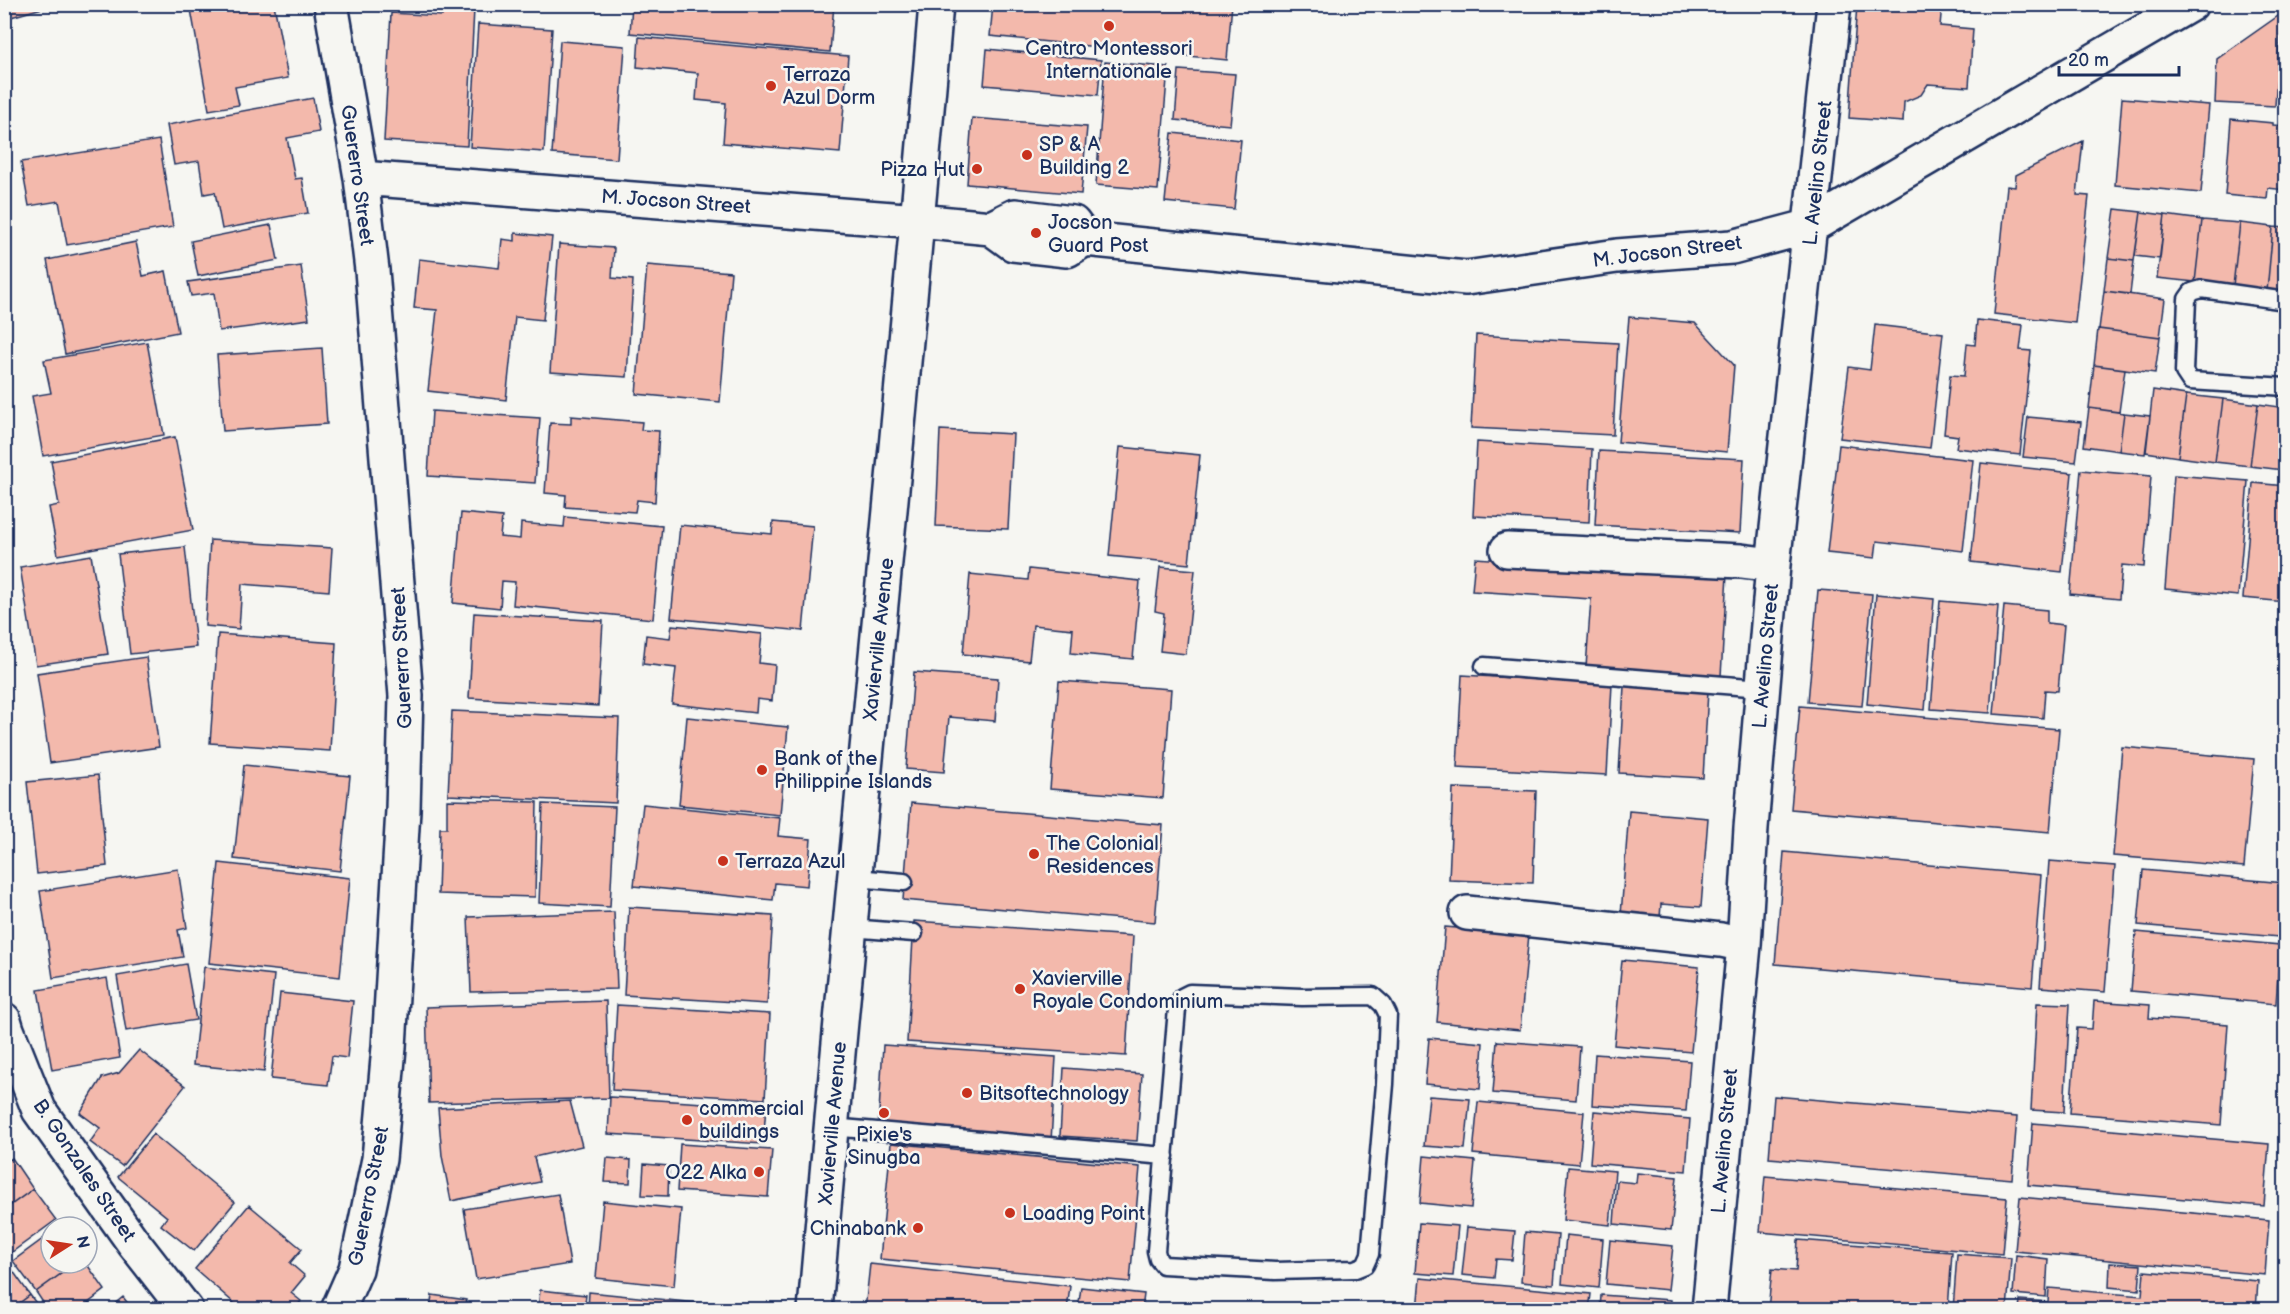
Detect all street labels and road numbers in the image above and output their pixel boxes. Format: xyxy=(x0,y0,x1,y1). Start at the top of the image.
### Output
street label: L. Avelino Street xyxy=(1798,100,1838,247)
street label: Guererro Street xyxy=(335,103,379,247)
street label: M. Jocson Street xyxy=(600,185,752,219)
street label: M. Jocson Street xyxy=(1591,231,1743,273)
street label: Xavierville Avenue xyxy=(858,557,899,723)
street label: L. Avelino Street xyxy=(1748,583,1784,730)
street label: Guererro Street xyxy=(386,586,418,729)
street label: Xavierville Avenue xyxy=(814,1041,852,1206)
street label: L. Avelino Street xyxy=(1707,1068,1743,1215)
street label: B. Gonzales Street xyxy=(28,1095,141,1246)
street label: Guererro Street xyxy=(344,1124,394,1268)

